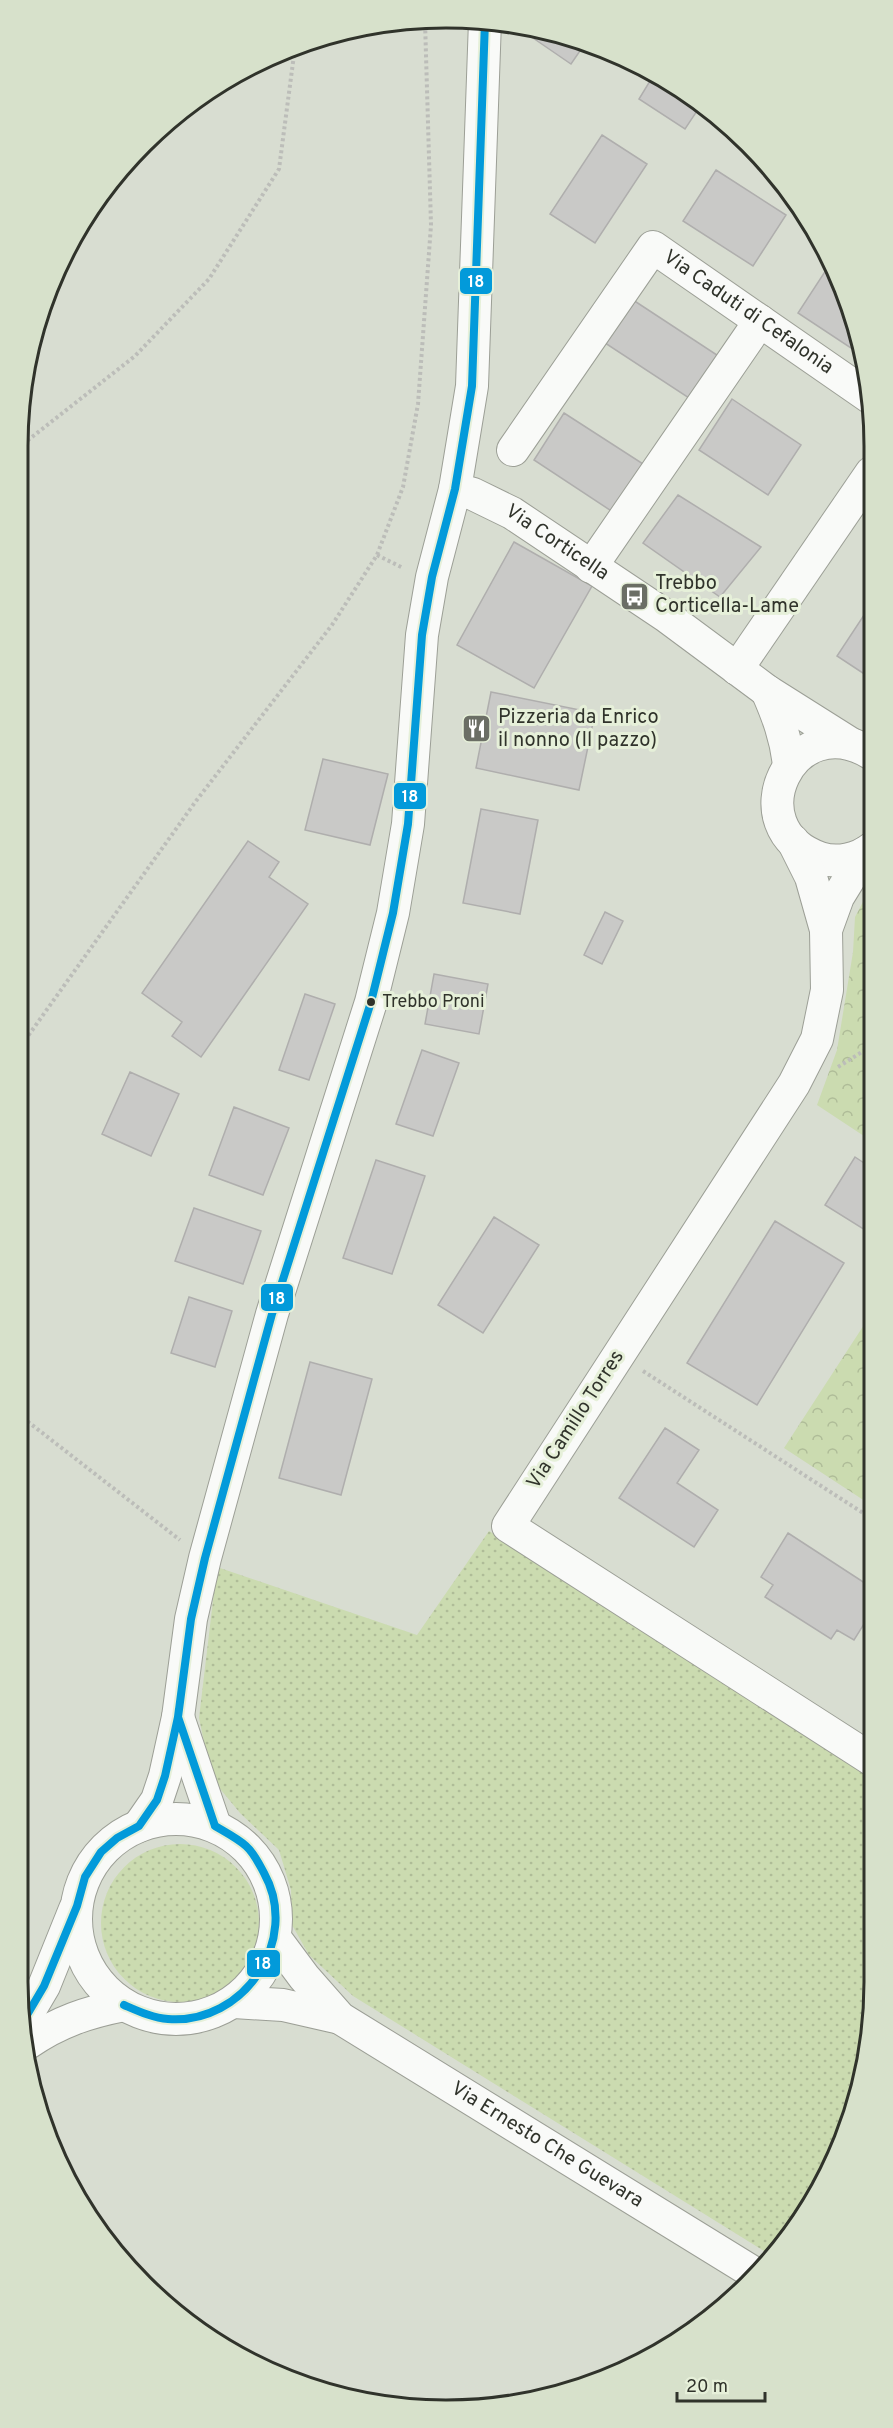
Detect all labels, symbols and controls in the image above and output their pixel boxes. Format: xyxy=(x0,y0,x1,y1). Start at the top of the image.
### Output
street label: Via Caduti di Cefalonia xyxy=(658,245,838,381)
line badge: 18 xyxy=(459,267,493,295)
text: 18 xyxy=(468,273,484,293)
street label: Via Corticella xyxy=(500,499,614,587)
place label: Trebbo Corticella-Lame xyxy=(655,571,799,620)
bus stop icon: Trebbo Corticella-Lame xyxy=(618,580,650,612)
place label: Pizzeria da Enrico il nonno (Il pazzo) xyxy=(498,705,659,754)
restaurant icon: Pizzeria da Enrico il nonno (Il pazzo) xyxy=(461,713,493,745)
line badge: 18 xyxy=(393,782,427,810)
text: 18 xyxy=(402,788,418,808)
place label: Trebbo Proni xyxy=(382,991,485,1014)
marker: Trebbo Proni xyxy=(365,996,377,1008)
line badge: 18 xyxy=(260,1283,294,1312)
text: 18 xyxy=(269,1290,285,1310)
street label: Via Camillo Torres xyxy=(521,1346,631,1494)
line badge: 18 xyxy=(246,1949,281,1978)
text: 18 xyxy=(255,1955,271,1975)
street label: Via Ernesto Che Guevara xyxy=(446,2076,648,2214)
scale bar xyxy=(677,2365,766,2403)
text: 20 m xyxy=(686,2376,728,2399)

